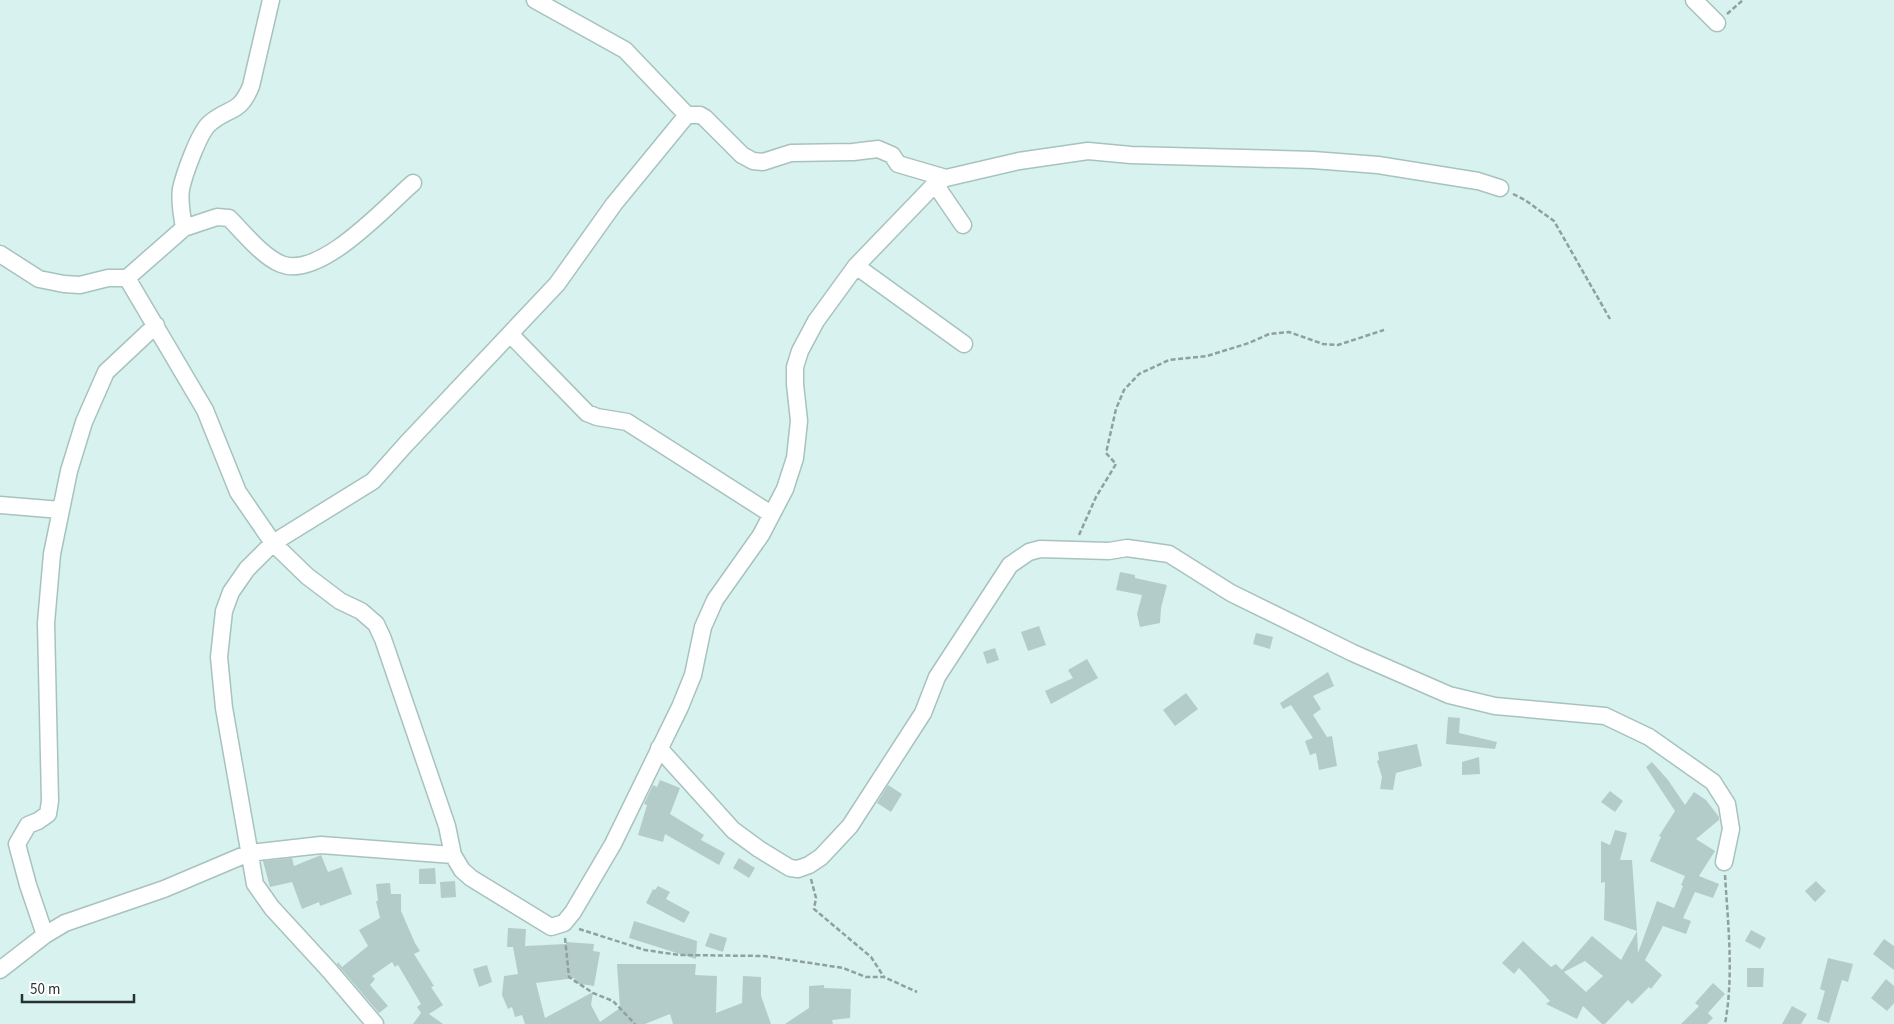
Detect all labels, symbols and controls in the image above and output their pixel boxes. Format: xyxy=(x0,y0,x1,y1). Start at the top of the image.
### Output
scale bar xyxy=(22,972,135,1004)
text: 50 m xyxy=(30,979,60,1000)

